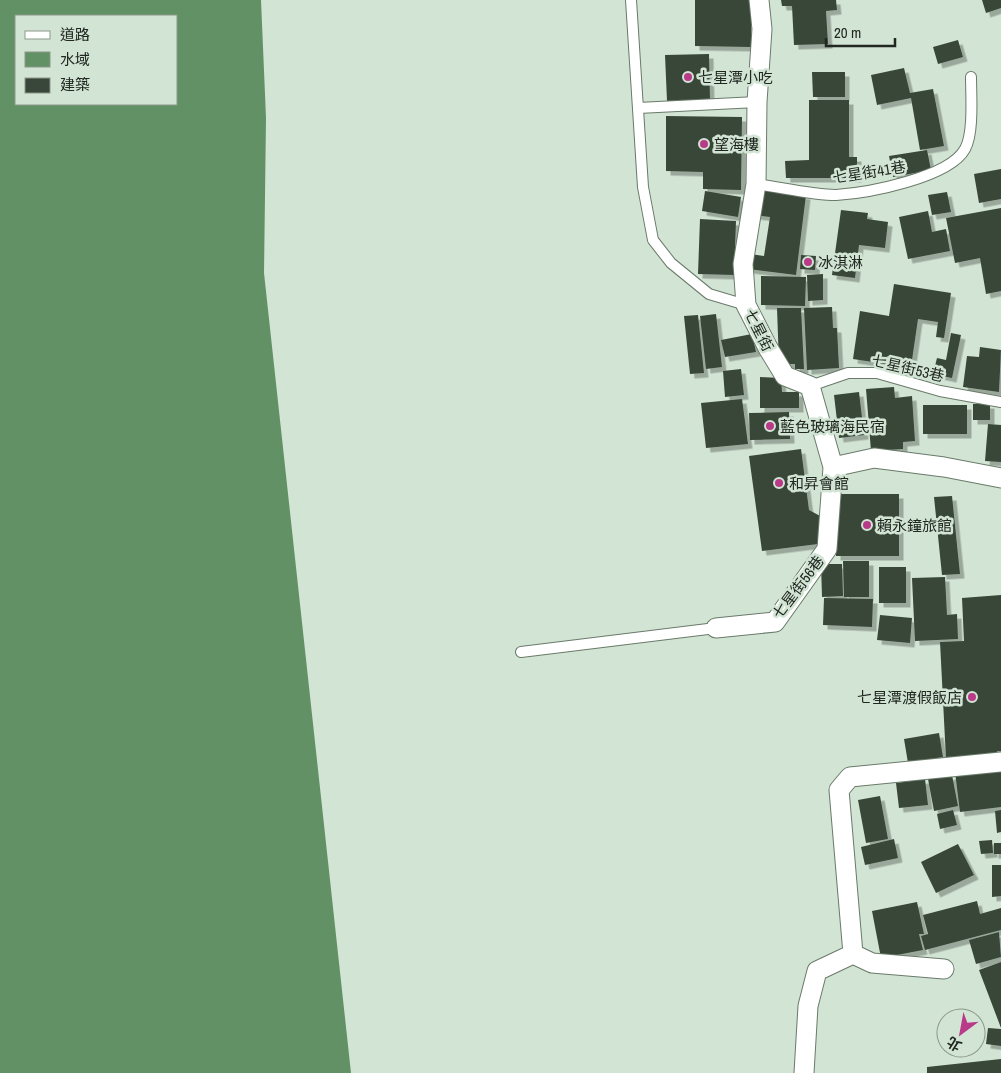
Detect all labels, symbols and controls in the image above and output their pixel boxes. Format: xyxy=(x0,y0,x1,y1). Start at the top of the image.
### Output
legend xyxy=(15,15,178,105)
scale bar xyxy=(826,15,895,47)
text: 20 m xyxy=(834,22,861,43)
text: 道路 xyxy=(60,24,90,45)
text: 水域 xyxy=(60,49,90,70)
place label: 七星潭小吃 xyxy=(698,67,773,88)
marker: 七星潭小吃 xyxy=(682,71,694,83)
text: 建築 xyxy=(60,74,90,95)
place label: 望海樓 xyxy=(714,134,759,155)
marker: 望海樓 xyxy=(698,138,710,150)
street label: 七星街41巷 xyxy=(831,156,907,188)
place label: 冰淇淋 xyxy=(818,252,863,273)
marker: 冰淇淋 xyxy=(802,256,814,268)
street label: 七星街 xyxy=(739,305,779,355)
street label: 七星街53巷 xyxy=(870,349,946,387)
place label: 藍色玻璃海民宿 xyxy=(780,416,885,437)
marker: 藍色玻璃海民宿 xyxy=(764,420,776,432)
place label: 和昇會館 xyxy=(789,473,849,494)
marker: 和昇會館 xyxy=(773,477,785,489)
place label: 賴永鐘旅館 xyxy=(877,515,952,536)
marker: 賴永鐘旅館 xyxy=(861,519,873,531)
street label: 七星街56巷 xyxy=(767,551,829,623)
place label: 七星潭渡假飯店 xyxy=(857,687,962,708)
marker: 七星潭渡假飯店 xyxy=(966,691,978,703)
north arrow xyxy=(936,1008,986,1058)
text: 北 xyxy=(943,1033,965,1055)

